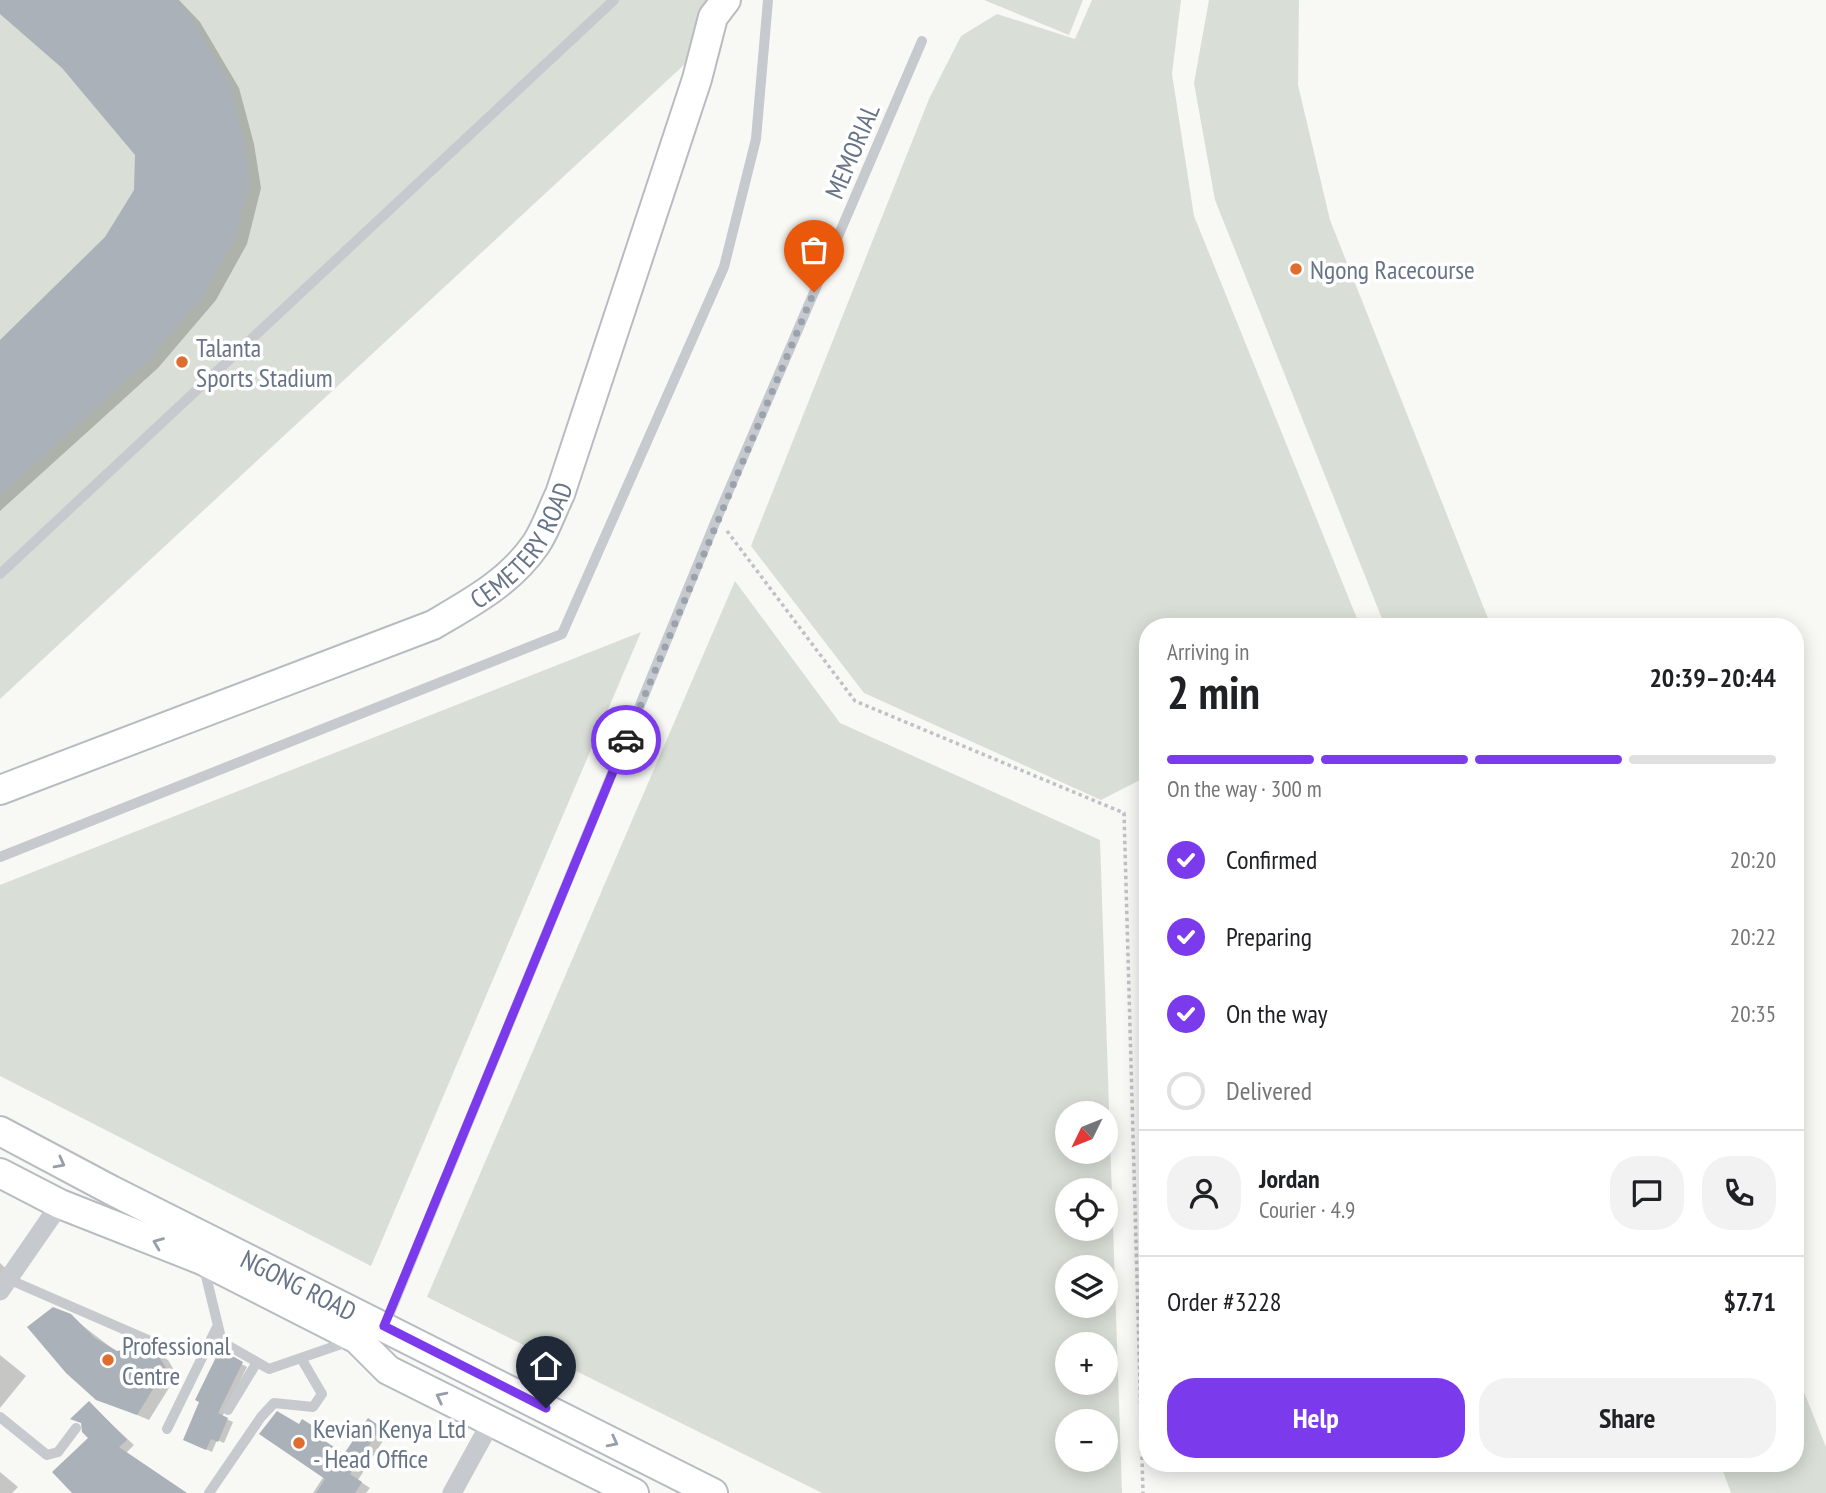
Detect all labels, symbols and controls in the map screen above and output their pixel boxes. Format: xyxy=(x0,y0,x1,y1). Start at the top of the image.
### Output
street label: MEMORIAL xyxy=(817,98,887,204)
pin xyxy=(784,220,844,292)
icon: bag xyxy=(795,231,833,269)
place label: Ngong Racecourse xyxy=(1310,253,1475,286)
marker: Ngong Racecourse xyxy=(1288,261,1304,277)
place label: Talanta Sports Stadium xyxy=(196,331,333,394)
marker: Talanta Sports Stadium xyxy=(174,354,190,370)
street label: CEMETERY ROAD xyxy=(464,478,579,615)
text: Arriving in xyxy=(1167,637,1249,666)
text: 20:39–20:44 xyxy=(1649,661,1776,694)
text: 2 min xyxy=(1167,662,1260,722)
courier xyxy=(591,705,661,775)
icon: car xyxy=(607,721,645,759)
text: On the way · 300 m xyxy=(1167,774,1322,803)
icon: check xyxy=(1167,841,1205,879)
text: Confirmed xyxy=(1226,843,1317,876)
text: 20:20 xyxy=(1730,845,1776,874)
icon: check xyxy=(1167,918,1205,956)
text: Preparing xyxy=(1226,920,1312,953)
text: 20:22 xyxy=(1730,922,1776,951)
icon: check xyxy=(1167,995,1205,1033)
text: On the way xyxy=(1226,997,1328,1030)
text: 20:35 xyxy=(1730,999,1776,1028)
text: Delivered xyxy=(1226,1074,1312,1107)
north arrow xyxy=(1055,1101,1118,1164)
map controls xyxy=(1055,1101,1118,1472)
one-way arrow xyxy=(53,1155,65,1168)
button: person xyxy=(1167,1156,1241,1230)
button: chat xyxy=(1610,1156,1684,1230)
button: phone xyxy=(1702,1156,1776,1230)
text: Jordan xyxy=(1259,1162,1320,1195)
button: locate xyxy=(1055,1178,1118,1241)
text: Courier · 4.9 xyxy=(1259,1195,1355,1224)
one-way arrow xyxy=(152,1237,164,1251)
street label: NGONG ROAD xyxy=(236,1242,362,1327)
button: layers xyxy=(1055,1255,1118,1318)
text: Order #3228 xyxy=(1167,1285,1282,1318)
text: $7.71 xyxy=(1723,1285,1776,1318)
place label: Professional Centre xyxy=(122,1329,231,1392)
button: + xyxy=(1055,1332,1118,1395)
pin xyxy=(516,1336,576,1408)
icon: home xyxy=(527,1347,565,1385)
marker: Professional Centre xyxy=(100,1352,116,1368)
button: Help xyxy=(1167,1378,1465,1458)
button: Share xyxy=(1479,1378,1776,1458)
one-way arrow xyxy=(436,1392,448,1406)
button: − xyxy=(1055,1409,1118,1472)
place label: Kevian Kenya Ltd - Head Office xyxy=(313,1412,466,1475)
one-way arrow xyxy=(606,1434,618,1448)
marker: Kevian Kenya Ltd - Head Office xyxy=(291,1435,307,1451)

